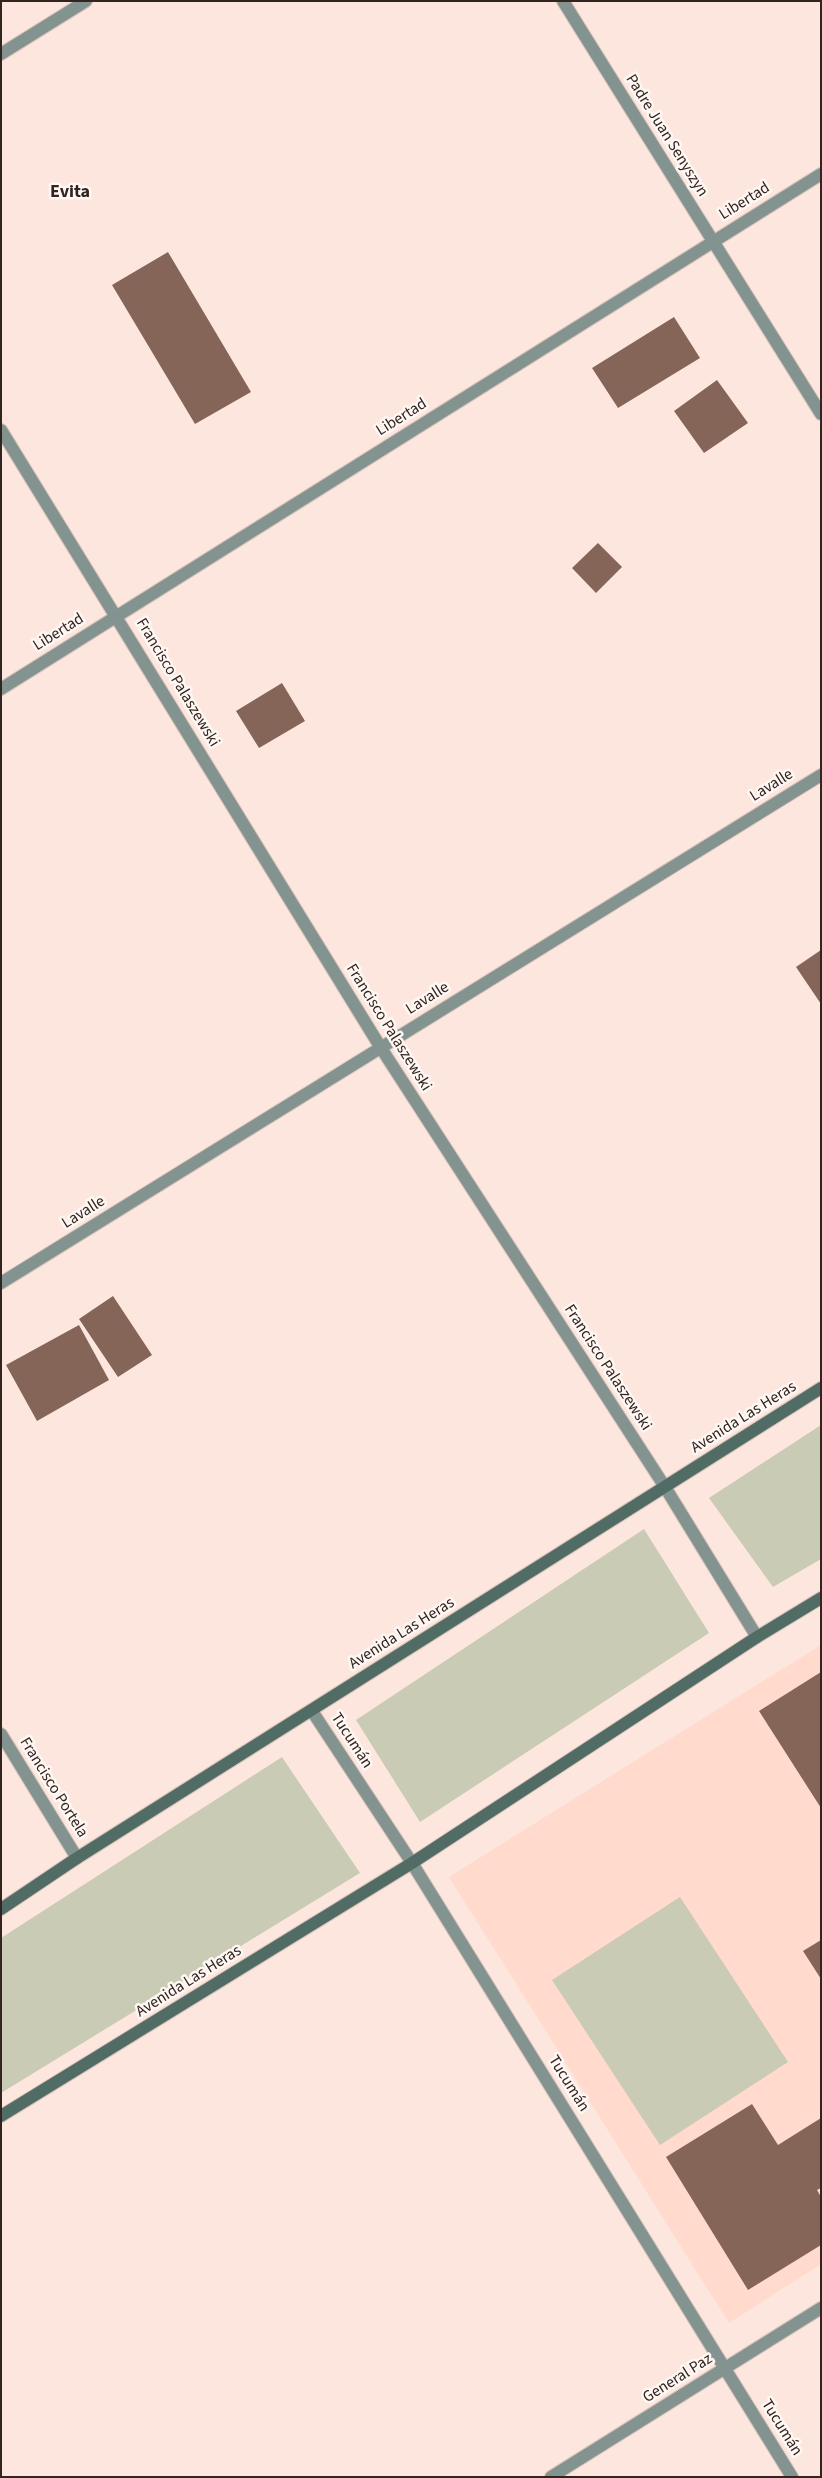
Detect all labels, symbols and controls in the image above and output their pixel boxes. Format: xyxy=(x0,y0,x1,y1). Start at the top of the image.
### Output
street label: Padre Juan Senyszyn xyxy=(621,71,711,201)
street label: Libertad xyxy=(716,179,774,225)
district label: Evita xyxy=(50,182,90,204)
street label: Libertad xyxy=(373,395,431,441)
street label: Libertad xyxy=(30,610,88,656)
street label: Francisco Palaszewski xyxy=(131,615,223,751)
street label: Lavalle xyxy=(747,765,797,807)
street label: Francisco Palaszewski xyxy=(341,961,435,1095)
street label: Lavalle xyxy=(403,978,453,1020)
street label: Lavalle xyxy=(59,1192,109,1234)
street label: Francisco Palaszewski xyxy=(559,1301,655,1435)
street label: Avenida Las Heras xyxy=(688,1378,800,1458)
street label: Avenida Las Heras xyxy=(346,1594,458,1674)
street label: Tucumán xyxy=(326,1710,376,1772)
street label: Francisco Portela xyxy=(15,1734,91,1842)
street label: Avenida Las Heras xyxy=(133,1942,245,2022)
street label: Tucumán xyxy=(543,2052,593,2116)
street label: General Paz xyxy=(640,2350,716,2408)
street label: Tucumán xyxy=(756,2396,806,2460)

